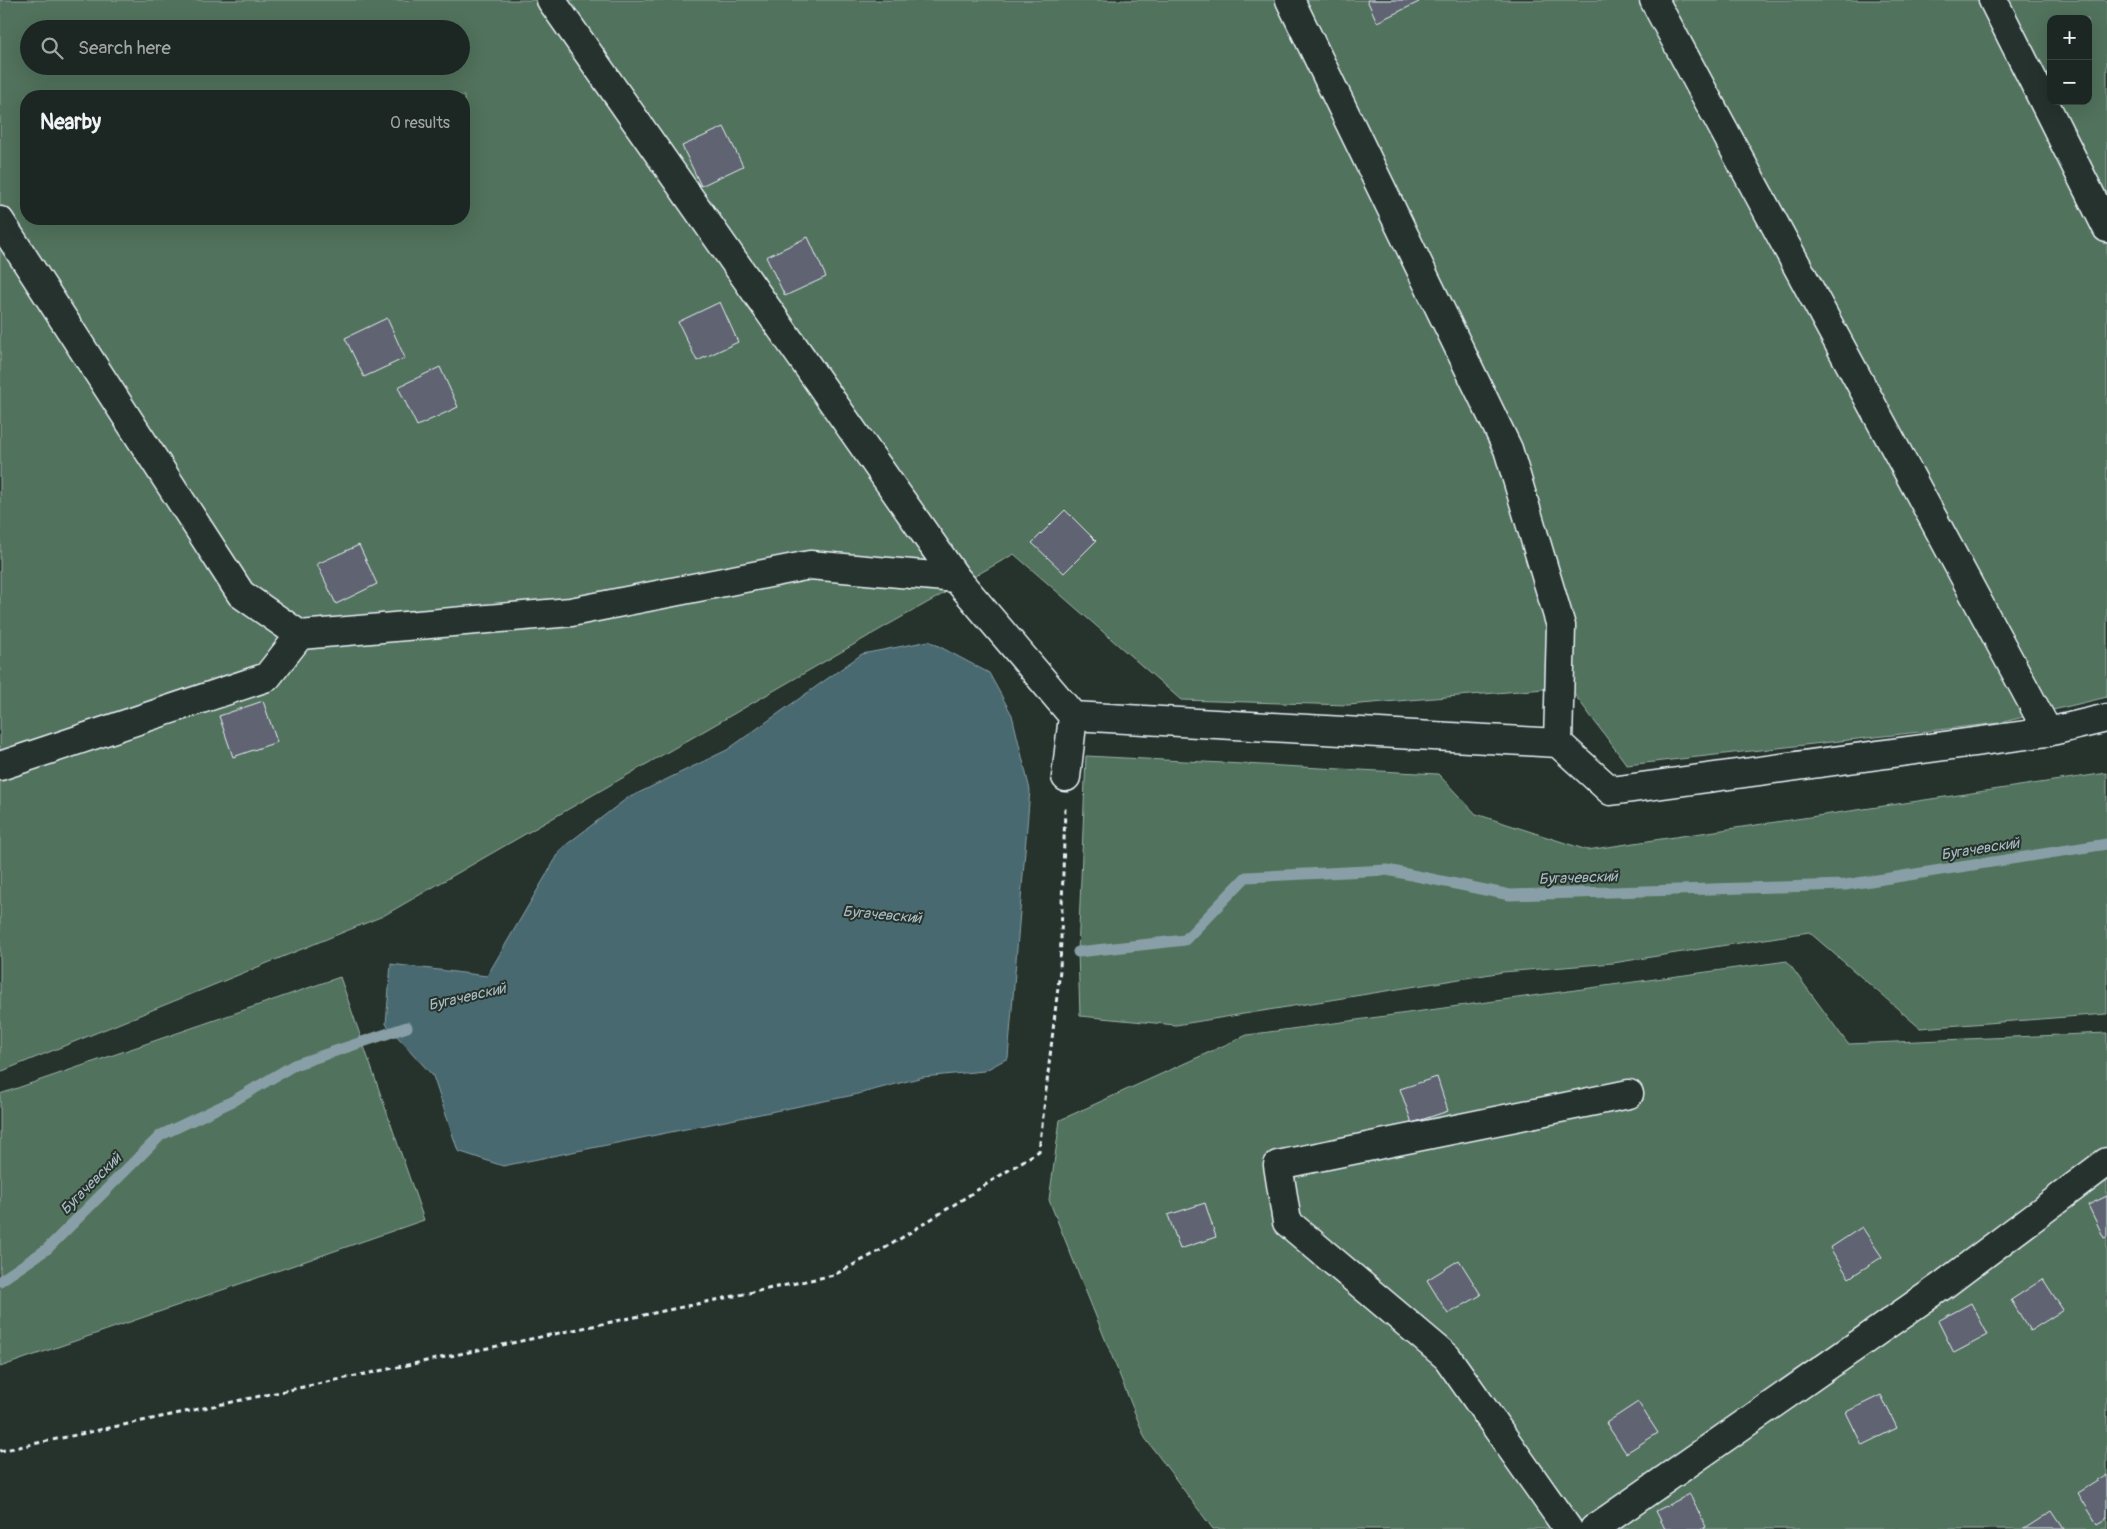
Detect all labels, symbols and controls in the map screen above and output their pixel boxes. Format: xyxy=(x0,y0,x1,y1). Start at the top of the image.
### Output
map controls xyxy=(2047,15,2092,105)
button: + xyxy=(2047,15,2092,60)
search box xyxy=(20,20,470,75)
icon: search xyxy=(38,34,66,62)
text: Search here xyxy=(78,36,171,60)
button: − xyxy=(2047,60,2092,105)
text: Nearby xyxy=(40,109,101,136)
text: 0 results xyxy=(390,113,450,133)
water label: Бугачевский xyxy=(1939,833,2022,865)
water label: Бугачевский xyxy=(1538,867,1620,889)
water label: Бугачевский xyxy=(842,902,924,928)
water label: Бугачевский xyxy=(426,978,509,1015)
water label: Бугачевский xyxy=(56,1148,127,1219)

